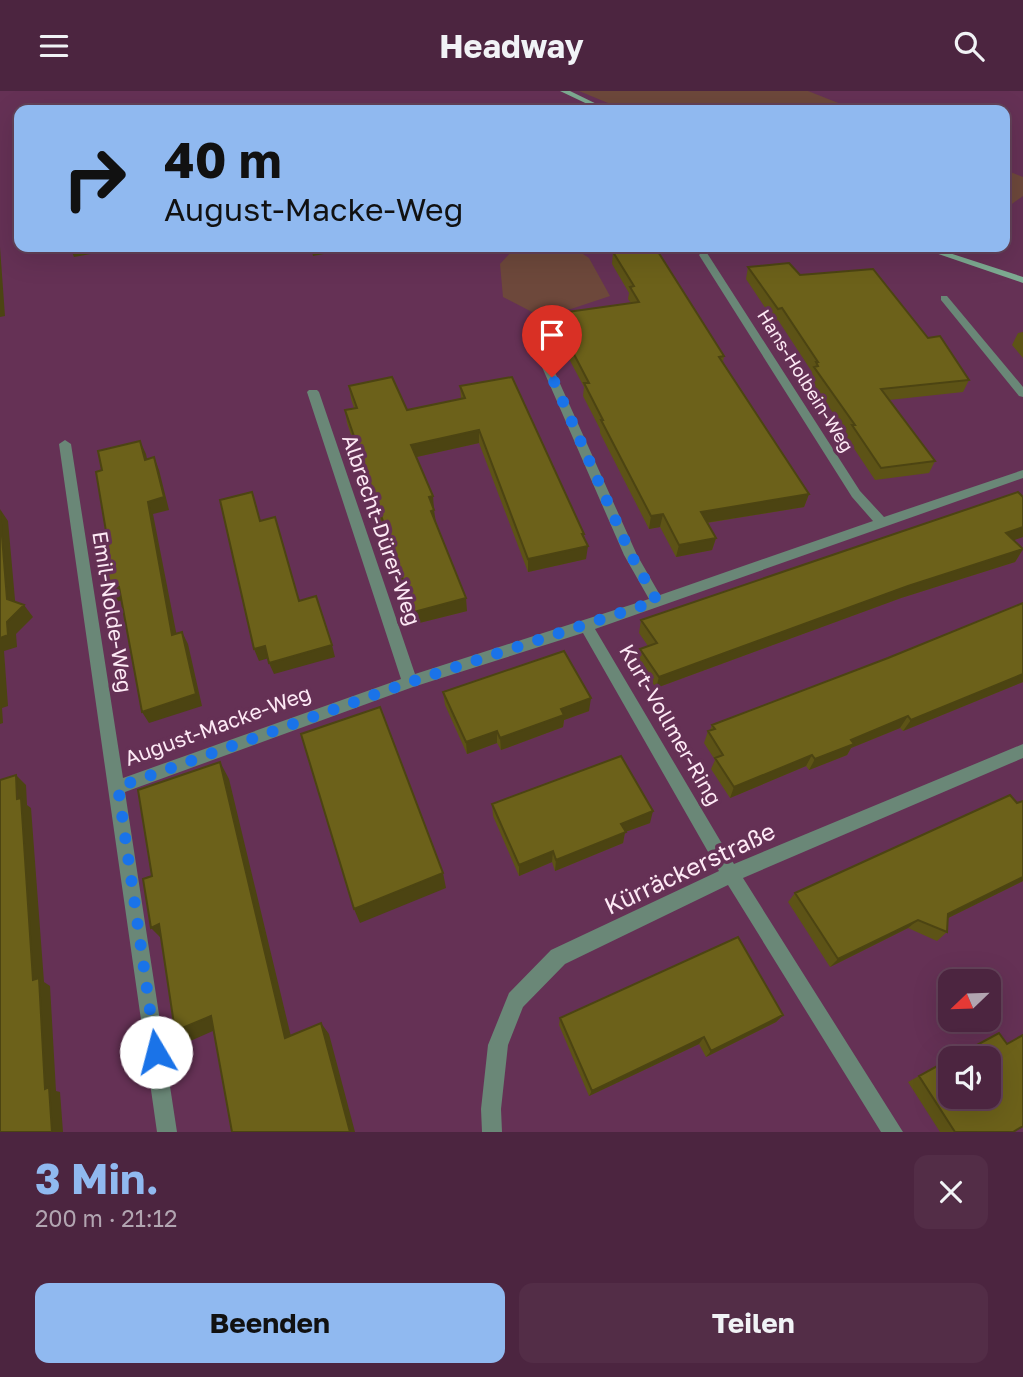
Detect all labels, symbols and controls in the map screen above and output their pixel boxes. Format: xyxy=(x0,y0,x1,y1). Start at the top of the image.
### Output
icon: menu xyxy=(35,27,73,65)
text: Headway xyxy=(439,27,584,65)
icon: search xyxy=(950,27,988,65)
text: 40 m xyxy=(164,130,282,189)
icon: right xyxy=(49,133,140,224)
text: August-Macke-Weg xyxy=(164,190,463,228)
pin xyxy=(522,305,582,377)
street label: Hans-Holbein-Weg xyxy=(753,305,859,456)
icon: arrive xyxy=(533,316,571,354)
street label: Albrecht-Dürer-Weg xyxy=(337,431,427,629)
street label: Emil-Nolde-Weg xyxy=(87,529,139,695)
street label: Kurt-Vollmer-Ring xyxy=(614,639,728,810)
street label: August-Macke-Weg xyxy=(121,679,314,771)
street label: Kürräckerstraße xyxy=(599,815,779,920)
north arrow xyxy=(938,969,1001,1033)
map controls xyxy=(938,969,1001,1109)
position arrow xyxy=(119,1015,193,1089)
button: sound xyxy=(938,1046,1001,1109)
text: 3 Min. xyxy=(35,1153,159,1203)
button: close xyxy=(914,1155,988,1229)
text: 200 m · 21:12 xyxy=(35,1204,177,1232)
button: Beenden xyxy=(35,1283,505,1363)
button: Teilen xyxy=(519,1283,988,1363)

